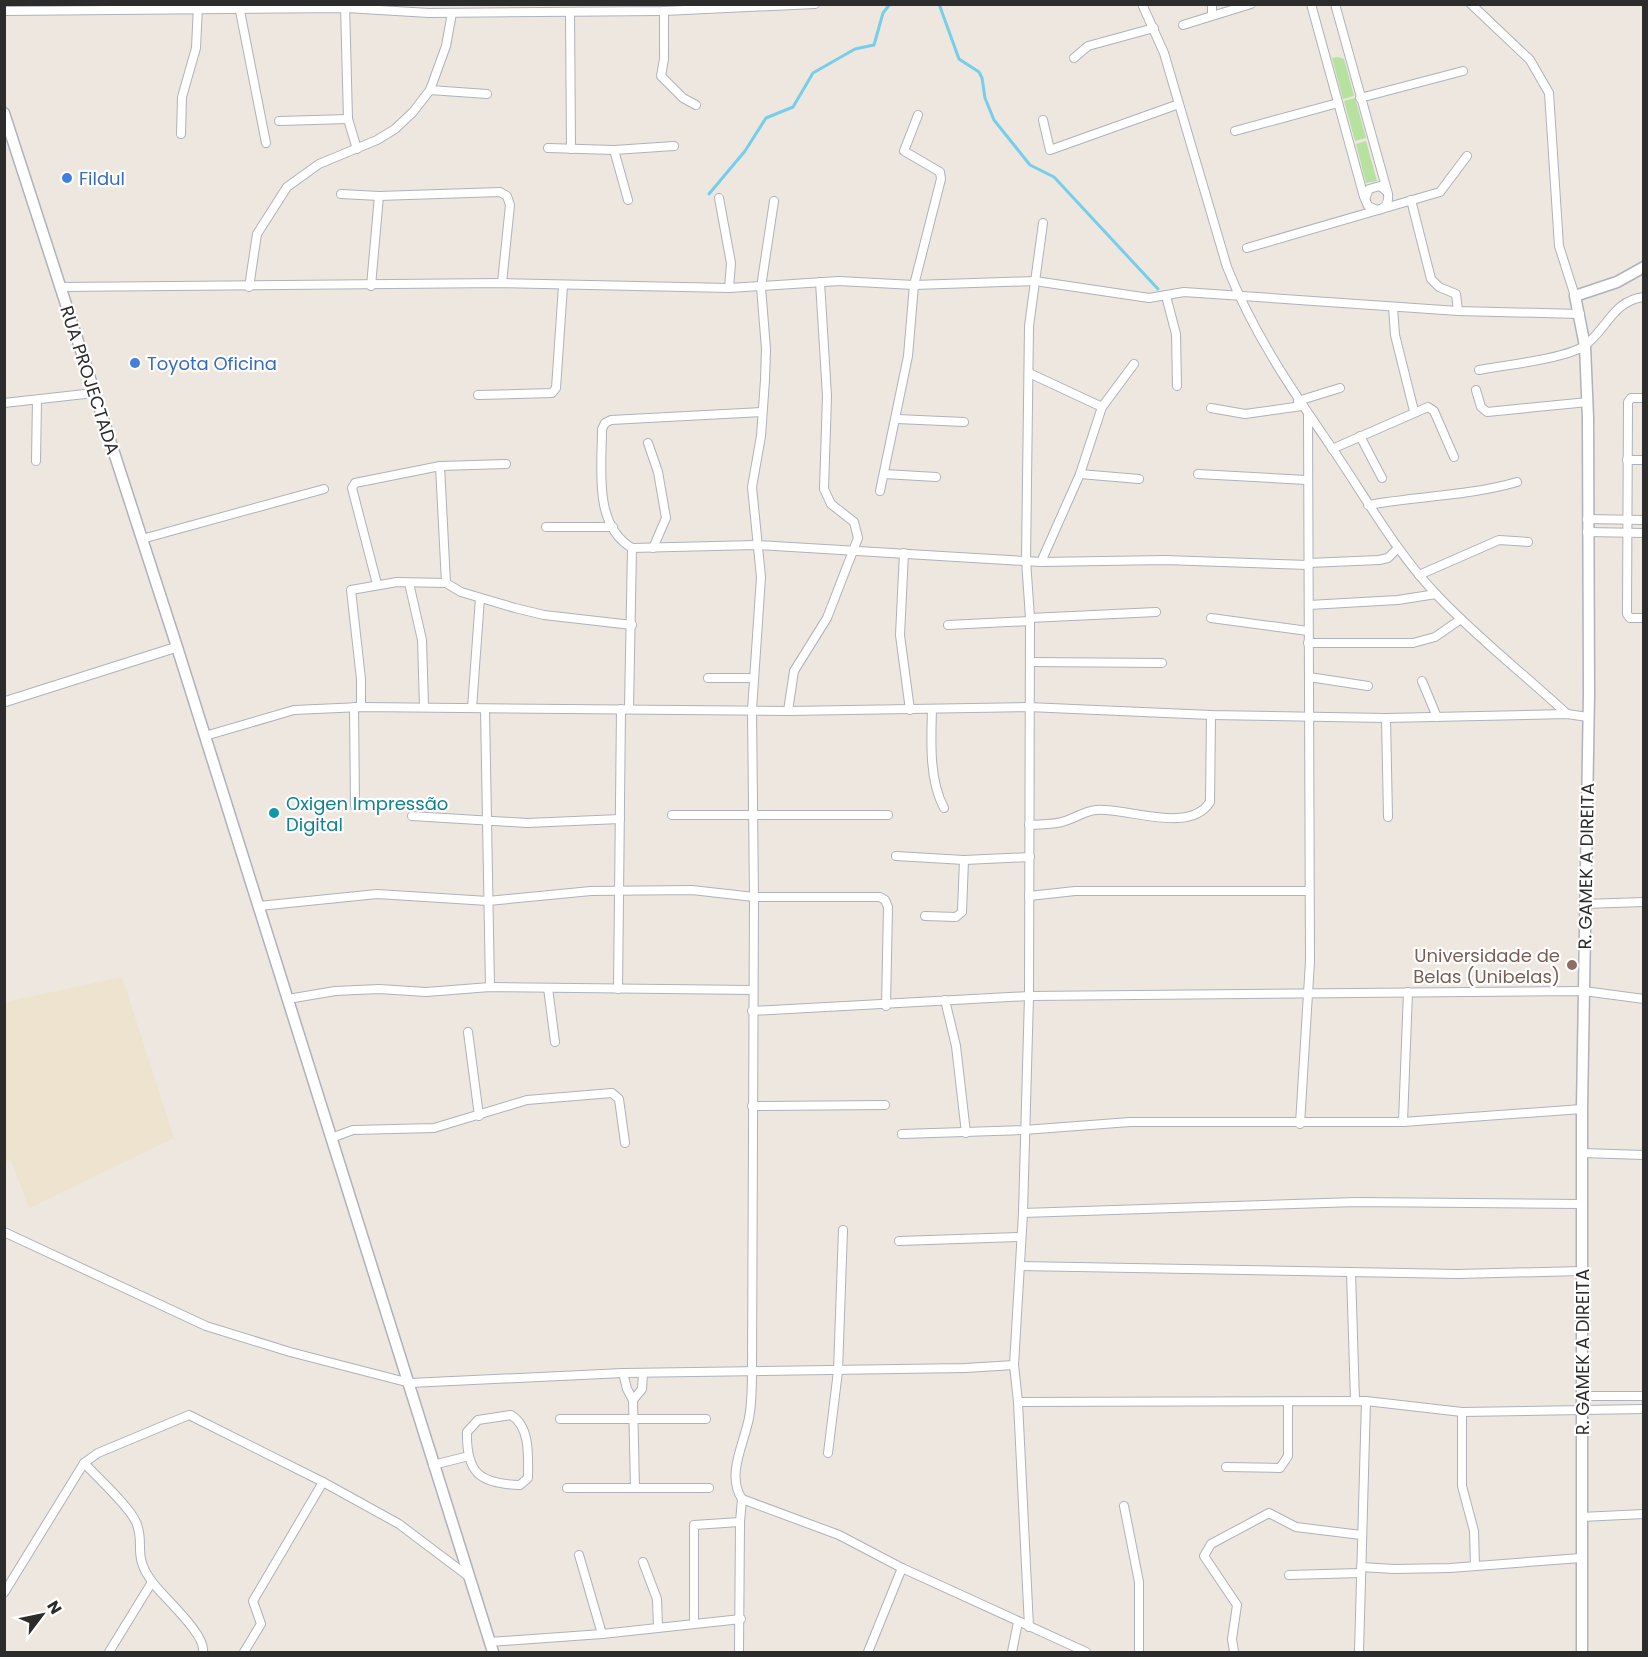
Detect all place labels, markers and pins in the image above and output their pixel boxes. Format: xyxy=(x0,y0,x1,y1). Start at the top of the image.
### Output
place label: Fildul xyxy=(79,166,125,191)
marker: Fildul xyxy=(60,171,74,185)
place label: Toyota Oficina xyxy=(147,351,277,376)
marker: Toyota Oficina xyxy=(128,356,142,370)
place label: Oxigen Impressão Digital xyxy=(286,791,448,837)
marker: Oxigen Impressão Digital xyxy=(267,806,281,820)
place label: Universidade de Belas (Unibelas) xyxy=(1413,943,1560,989)
marker: Universidade de Belas (Unibelas) xyxy=(1565,958,1579,972)

